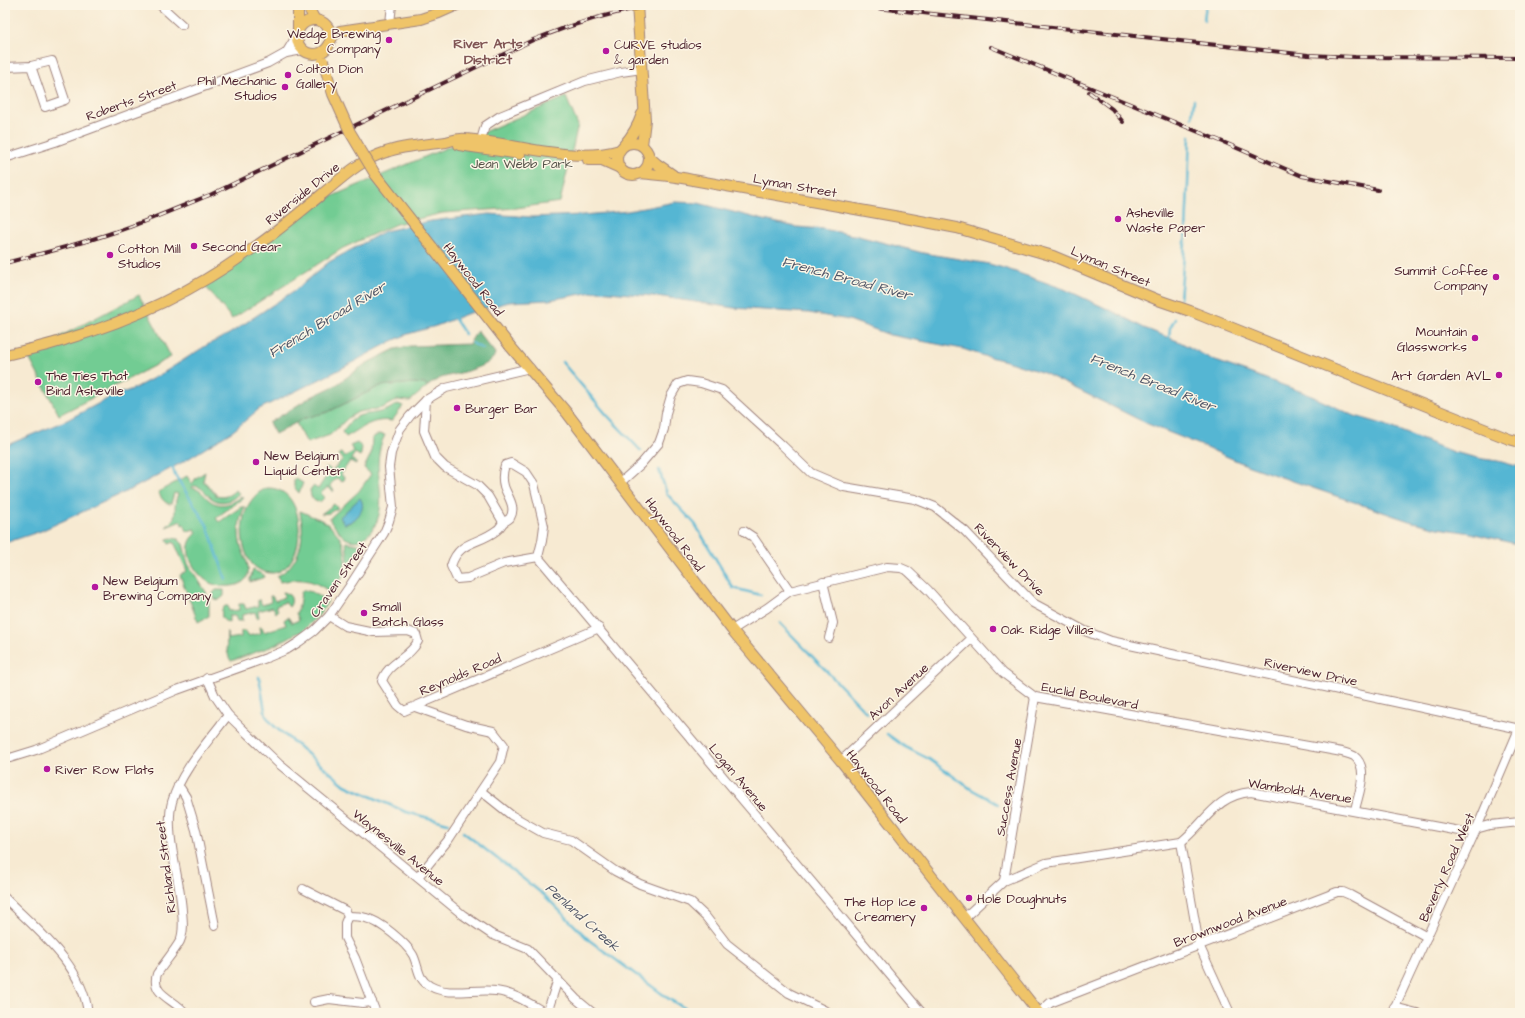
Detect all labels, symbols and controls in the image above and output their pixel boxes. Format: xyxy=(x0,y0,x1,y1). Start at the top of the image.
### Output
place label: Wedge Brewing Company xyxy=(287,25,381,59)
district label: River Arts District xyxy=(453,34,523,70)
marker: Wedge Brewing Company xyxy=(384,35,394,45)
place label: CURVE studios & garden xyxy=(614,36,702,70)
marker: CURVE studios & garden xyxy=(601,46,611,56)
place label: Colton Dion Gallery xyxy=(296,60,364,94)
marker: Colton Dion Gallery xyxy=(283,70,293,80)
place label: Phil Mechanic Studios xyxy=(197,72,277,105)
street label: Roberts Street xyxy=(84,76,180,126)
marker: Phil Mechanic Studios xyxy=(280,82,290,92)
park label: Jean Webb Park xyxy=(471,155,573,173)
street label: Riverside Drive xyxy=(262,158,344,229)
street label: Lyman Street xyxy=(751,170,839,203)
place label: Asheville Waste Paper xyxy=(1126,204,1205,237)
marker: Asheville Waste Paper xyxy=(1113,214,1123,224)
place label: Second Gear xyxy=(202,238,281,256)
street label: Haywood Road xyxy=(438,239,508,321)
place label: Cotton Mill Studios xyxy=(118,240,181,273)
marker: Second Gear xyxy=(189,241,199,251)
street label: Lyman Street xyxy=(1068,242,1154,293)
marker: Cotton Mill Studios xyxy=(105,250,115,260)
water label: French Broad River xyxy=(780,252,915,306)
place label: Summit Coffee Company xyxy=(1394,262,1488,296)
marker: Summit Coffee Company xyxy=(1491,272,1501,282)
water label: French Broad River xyxy=(265,276,391,363)
place label: Mountain Glassworks xyxy=(1397,323,1467,356)
marker: Mountain Glassworks xyxy=(1470,333,1480,343)
water label: French Broad River xyxy=(1087,349,1219,418)
place label: The Ties That Bind Asheville xyxy=(46,367,129,400)
place label: Art Garden AVL xyxy=(1391,367,1491,385)
marker: Art Garden AVL xyxy=(1494,370,1504,380)
marker: The Ties That Bind Asheville xyxy=(33,377,43,387)
place label: Burger Bar xyxy=(465,400,537,419)
marker: Burger Bar xyxy=(452,403,462,413)
place label: New Belgium Liquid Center xyxy=(264,447,344,480)
marker: New Belgium Liquid Center xyxy=(251,457,261,467)
street label: Haywood Road xyxy=(640,494,708,576)
street label: Riverview Drive xyxy=(970,519,1049,600)
street label: Craven Street xyxy=(306,538,372,621)
place label: New Belgium Brewing Company xyxy=(103,572,211,606)
marker: New Belgium Brewing Company xyxy=(90,582,100,592)
place label: Small Batch Glass xyxy=(372,598,444,631)
marker: Small Batch Glass xyxy=(359,608,369,618)
place label: Oak Ridge Villas xyxy=(1001,621,1094,640)
marker: Oak Ridge Villas xyxy=(988,624,998,634)
street label: Reynolds Road xyxy=(417,649,505,701)
street label: Riverview Drive xyxy=(1262,653,1359,691)
street label: Avon Avenue xyxy=(865,659,933,724)
street label: Euclid Boulevard xyxy=(1040,678,1140,714)
street label: Success Avenue xyxy=(992,737,1026,837)
street label: Logan Avenue xyxy=(704,740,772,816)
street label: Haywood Road xyxy=(841,746,911,828)
place label: River Row Flats xyxy=(55,761,155,779)
marker: River Row Flats xyxy=(42,764,52,774)
street label: Wamboldt Avenue xyxy=(1247,774,1353,808)
street label: Waynesville Avenue xyxy=(348,805,448,891)
street label: Beverly Road West xyxy=(1415,809,1480,925)
street label: Richland Street xyxy=(151,819,181,914)
water label: Penland Creek xyxy=(541,879,624,957)
place label: Hole Doughnuts xyxy=(977,890,1067,909)
street label: Brownwood Avenue xyxy=(1171,892,1290,952)
place label: The Hop Ice Creamery xyxy=(844,893,916,927)
marker: Hole Doughnuts xyxy=(964,893,974,903)
marker: The Hop Ice Creamery xyxy=(919,903,929,913)

